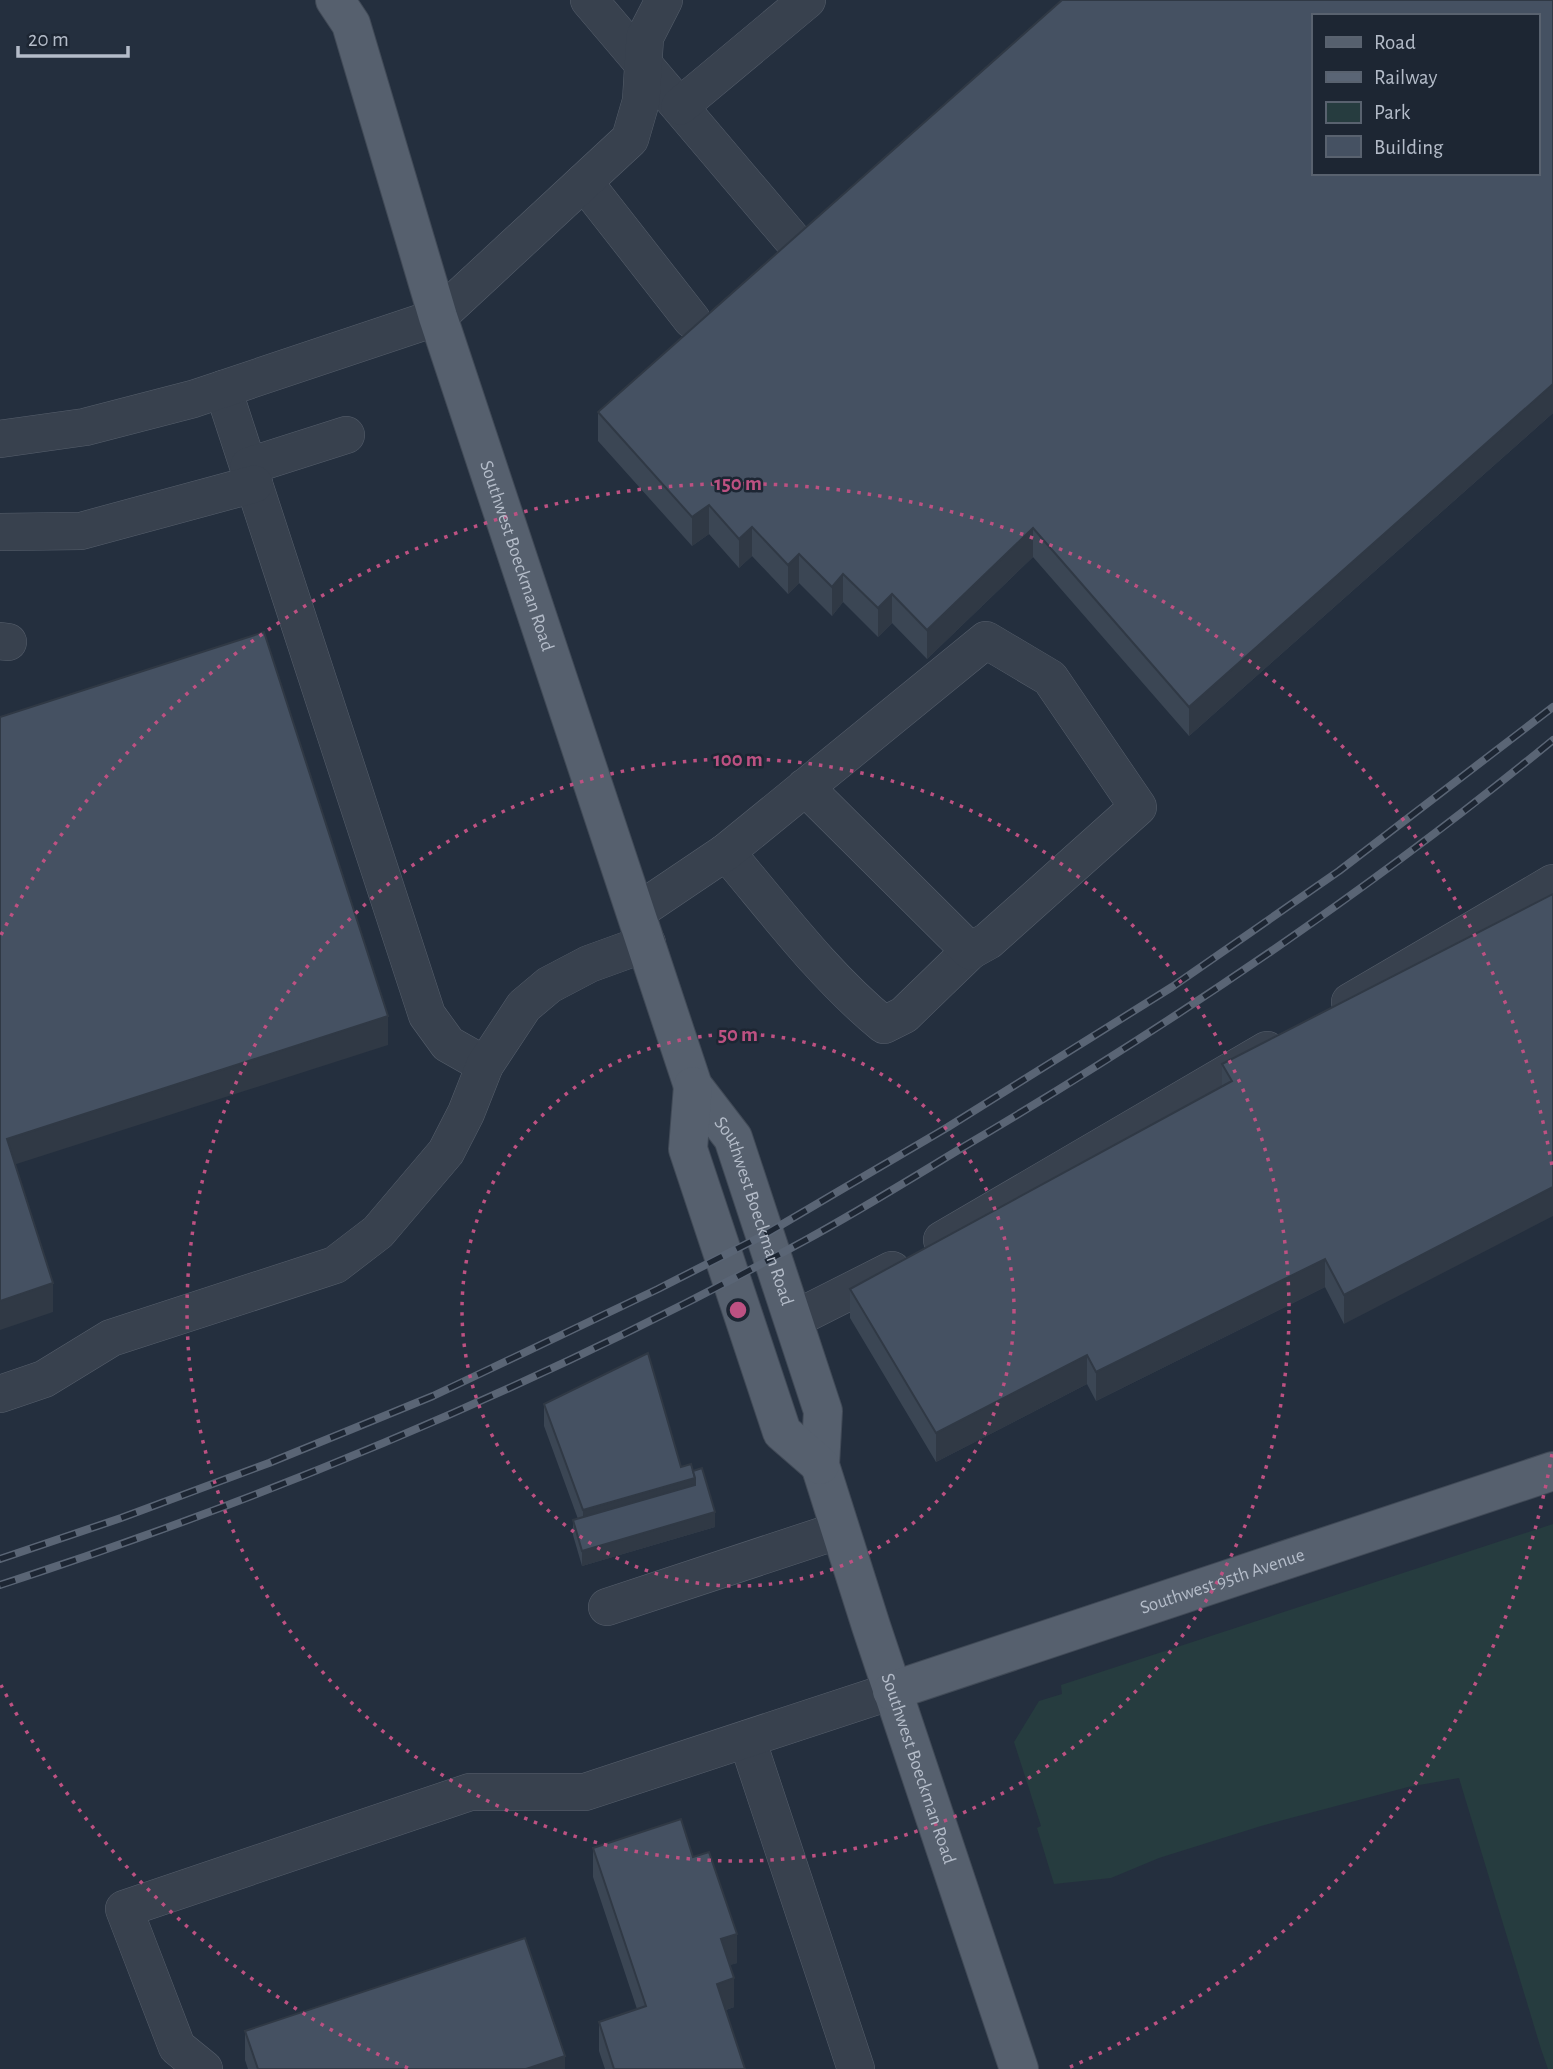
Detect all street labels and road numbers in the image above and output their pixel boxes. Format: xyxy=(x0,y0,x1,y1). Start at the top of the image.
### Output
street label: Southwest Boeckman Road xyxy=(477,458,558,654)
street label: Southwest Boeckman Road xyxy=(711,1113,797,1308)
street label: Southwest 95th Avenue xyxy=(1138,1545,1307,1617)
street label: Southwest Boeckman Road xyxy=(878,1671,959,1866)

